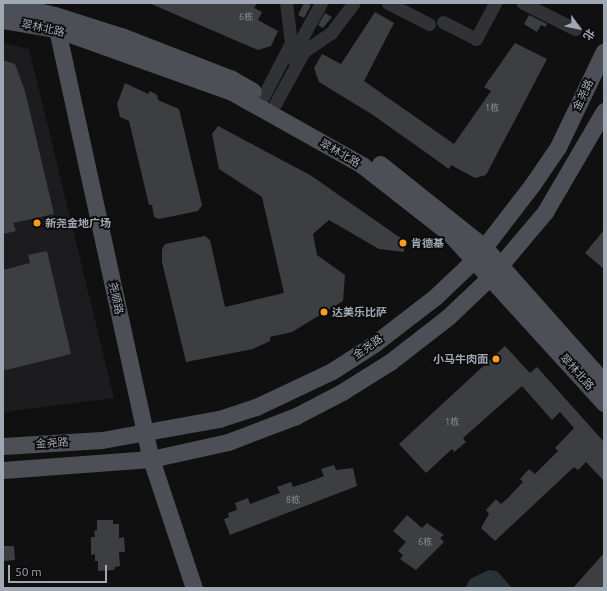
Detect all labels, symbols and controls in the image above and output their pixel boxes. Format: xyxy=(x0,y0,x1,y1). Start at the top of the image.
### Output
north arrow xyxy=(559,8,599,48)
house number: 6栋 xyxy=(239,12,253,22)
street label: 翠林北路 xyxy=(20,17,66,39)
text: 北 xyxy=(581,27,597,42)
street label: 金尧路 xyxy=(570,77,596,113)
house number: 1栋 xyxy=(485,103,499,113)
street label: 翠林北路 xyxy=(318,136,362,170)
place label: 新尧金地广场 xyxy=(45,216,111,230)
marker: 新尧金地广场 xyxy=(32,218,42,228)
place label: 肯德基 xyxy=(411,236,444,250)
marker: 肯德基 xyxy=(398,238,408,248)
street label: 尧顺路 xyxy=(106,280,126,316)
place label: 达美乐比萨 xyxy=(332,305,387,319)
marker: 达美乐比萨 xyxy=(319,307,329,317)
street label: 金尧路 xyxy=(351,332,385,362)
street label: 翠林北路 xyxy=(557,351,597,393)
place label: 小马牛肉面 xyxy=(433,352,488,366)
marker: 小马牛肉面 xyxy=(491,354,501,364)
house number: 1栋 xyxy=(445,417,459,427)
street label: 金尧路 xyxy=(35,435,69,451)
house number: 8栋 xyxy=(286,495,300,505)
house number: 6栋 xyxy=(418,537,432,547)
scale bar xyxy=(10,557,109,583)
text: 50 m xyxy=(15,565,42,578)

